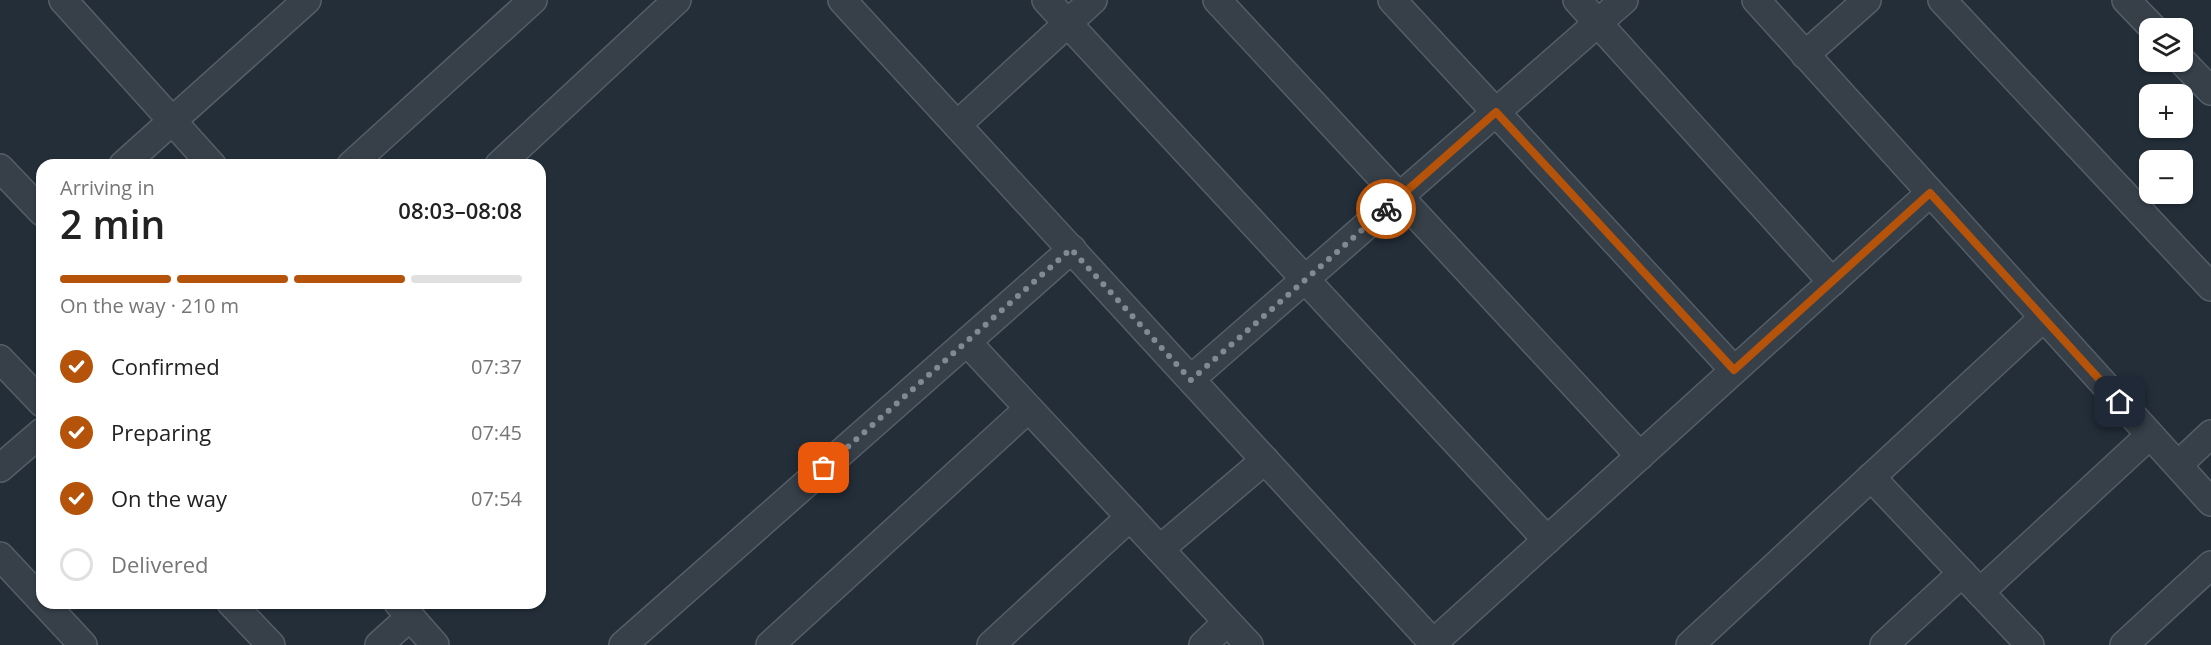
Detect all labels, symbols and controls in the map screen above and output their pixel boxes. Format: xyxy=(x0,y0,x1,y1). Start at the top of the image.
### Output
map controls xyxy=(2139,18,2193,204)
button: layers xyxy=(2139,18,2193,72)
button: + xyxy=(2139,84,2193,138)
button: − xyxy=(2139,150,2193,204)
text: Arriving in xyxy=(60,174,155,201)
courier xyxy=(1356,179,1416,239)
icon: bike xyxy=(1370,193,1403,226)
text: 08:03–08:08 xyxy=(398,195,522,225)
text: 2 min xyxy=(60,197,165,250)
text: On the way · 210 m xyxy=(60,292,239,319)
icon: check xyxy=(60,350,93,383)
text: Confirmed xyxy=(111,351,220,381)
text: 07:37 xyxy=(471,353,522,380)
pin xyxy=(2094,376,2145,427)
icon: home xyxy=(2103,385,2136,418)
icon: check xyxy=(60,416,93,449)
text: Preparing xyxy=(111,417,211,447)
text: 07:45 xyxy=(471,419,522,446)
pin xyxy=(798,442,849,493)
icon: bag xyxy=(807,451,840,484)
icon: check xyxy=(60,482,93,515)
text: On the way xyxy=(111,483,227,513)
text: 07:54 xyxy=(471,485,522,512)
text: Delivered xyxy=(111,549,209,579)

